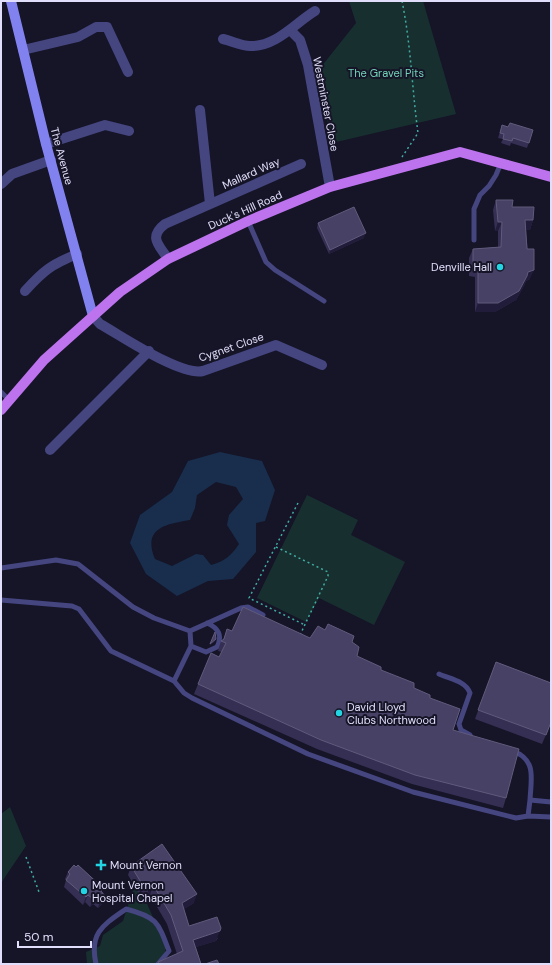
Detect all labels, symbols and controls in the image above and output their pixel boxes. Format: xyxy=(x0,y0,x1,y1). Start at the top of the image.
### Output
street label: Westminster Close xyxy=(310,56,342,152)
park label: The Gravel Pits xyxy=(348,66,424,80)
street label: The Avenue xyxy=(48,126,76,186)
street label: Mallard Way xyxy=(220,154,282,192)
street label: Duck's Hill Road xyxy=(206,187,284,233)
place label: Denville Hall xyxy=(431,260,492,274)
marker: Denville Hall xyxy=(495,262,505,272)
street label: Cygnet Close xyxy=(197,329,265,365)
place label: David Lloyd Clubs Northwood xyxy=(347,700,436,727)
marker: David Lloyd Clubs Northwood xyxy=(334,708,344,718)
place label: Mount Vernon xyxy=(110,858,182,872)
marker: Mount Vernon xyxy=(95,859,107,871)
place label: Mount Vernon Hospital Chapel xyxy=(92,878,173,905)
marker: Mount Vernon Hospital Chapel xyxy=(79,886,89,896)
scale bar xyxy=(18,923,91,949)
text: 50 m xyxy=(24,929,53,945)

